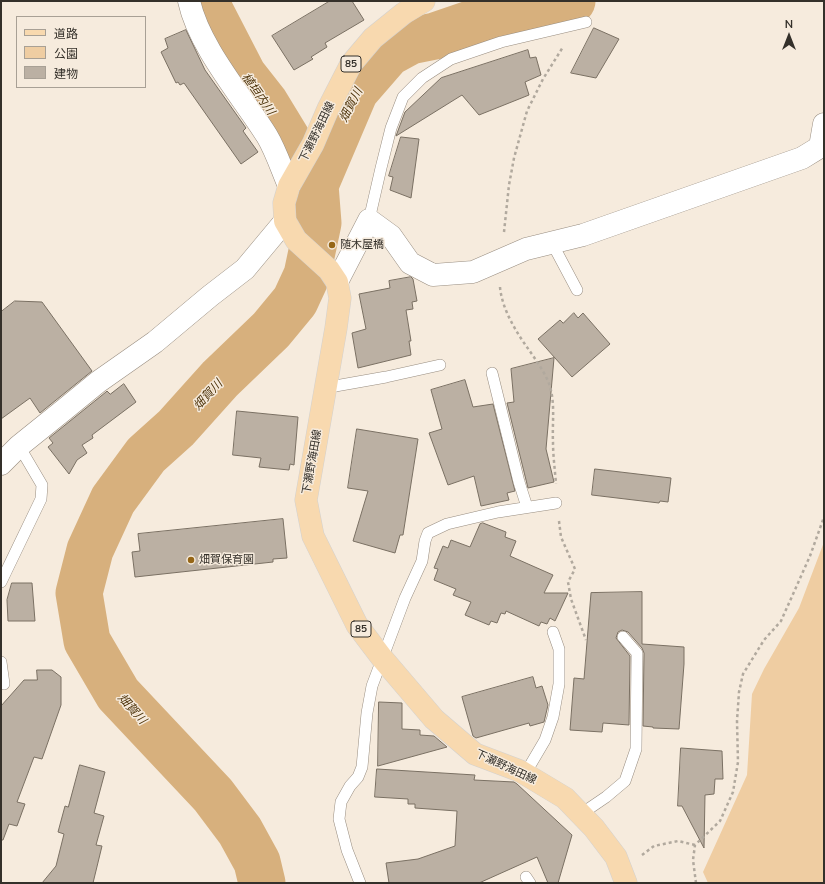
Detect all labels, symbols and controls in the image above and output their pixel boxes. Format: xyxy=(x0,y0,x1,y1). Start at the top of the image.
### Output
legend xyxy=(16,16,146,88)
north arrow xyxy=(769,16,809,56)
text: N xyxy=(785,17,793,31)
text: 道路 xyxy=(54,26,78,41)
text: 公園 xyxy=(54,46,78,61)
road number: 85 xyxy=(341,56,361,72)
text: 建物 xyxy=(54,66,78,81)
water label: 植垣内川 xyxy=(238,70,278,118)
water label: 畑賀川 xyxy=(336,86,366,124)
street label: 下瀬野海田線 xyxy=(297,99,337,165)
place label: 随木屋橋 xyxy=(340,238,384,252)
marker: 随木屋橋 xyxy=(327,240,337,250)
water label: 畑賀川 xyxy=(190,377,226,413)
street label: 下瀬野海田線 xyxy=(300,428,324,496)
place label: 畑賀保育園 xyxy=(199,553,254,567)
marker: 畑賀保育園 xyxy=(186,555,196,565)
road number: 85 xyxy=(351,621,371,637)
water label: 畑賀川 xyxy=(115,691,149,727)
street label: 下瀬野海田線 xyxy=(473,747,539,787)

